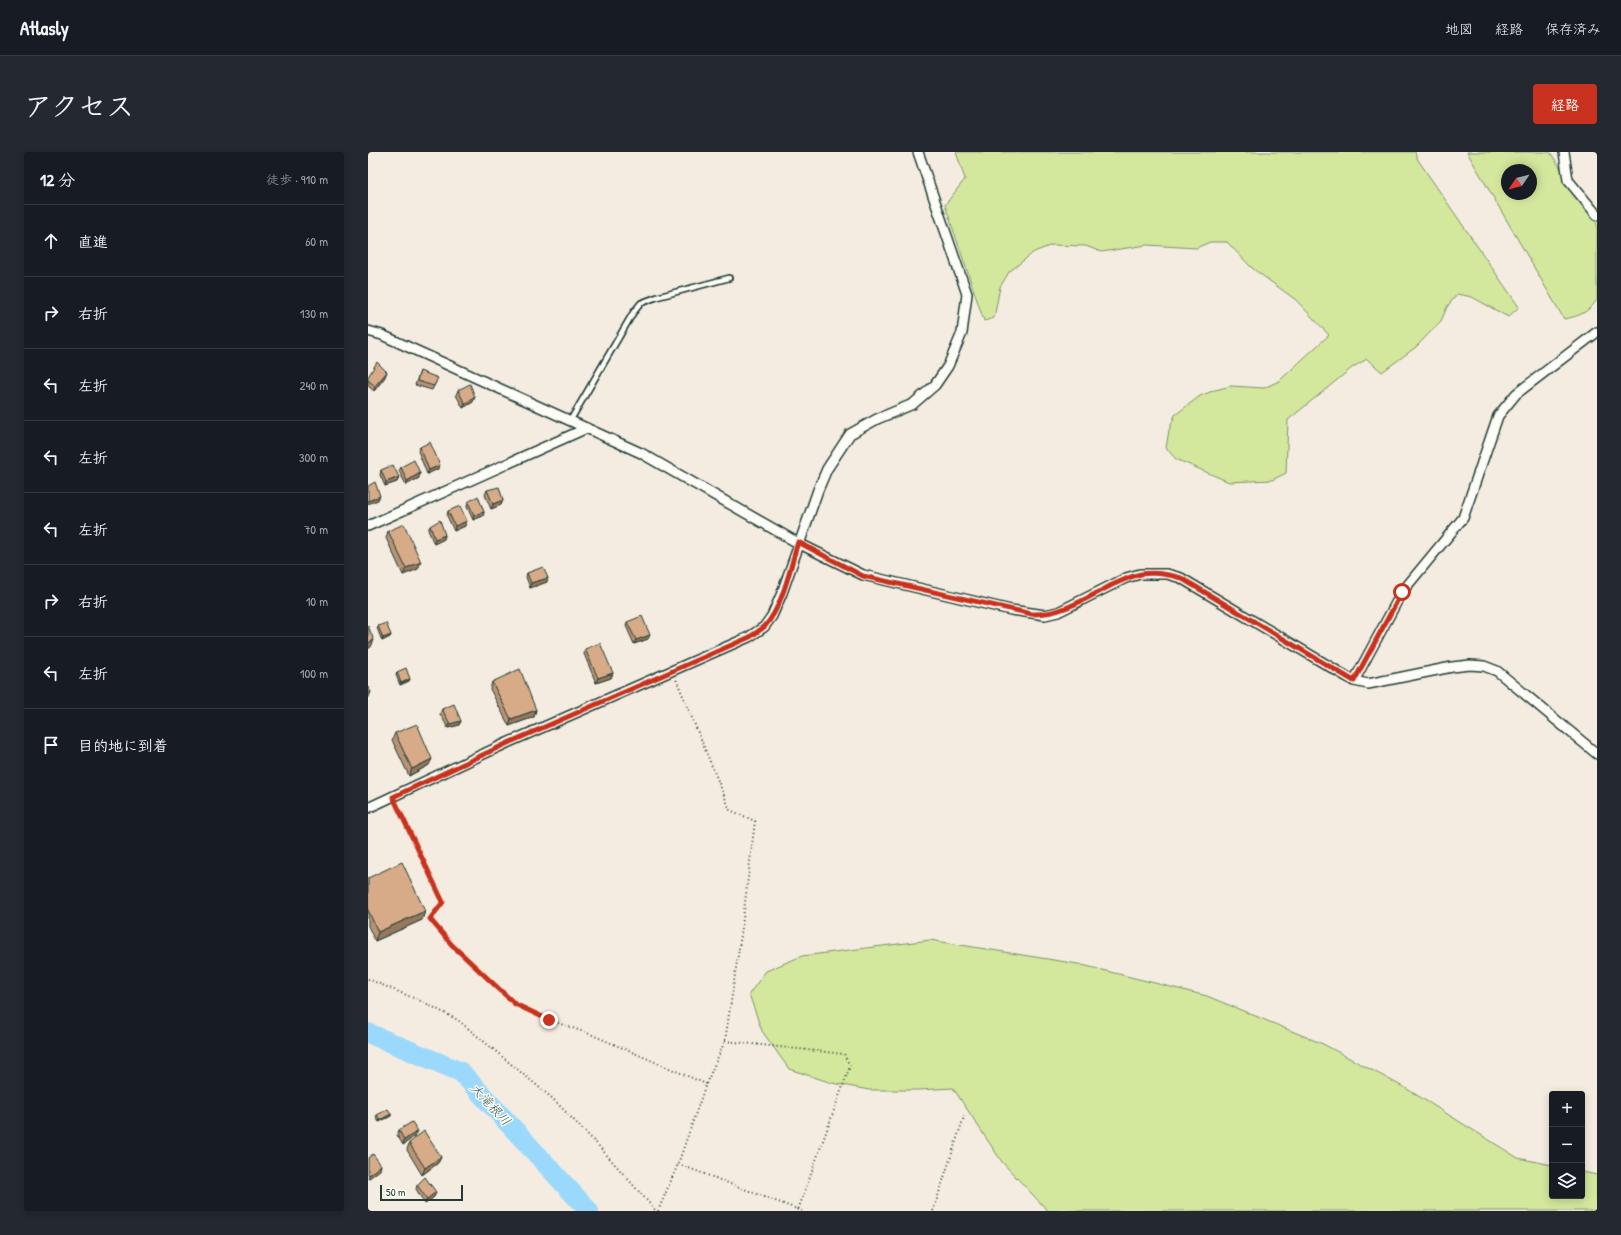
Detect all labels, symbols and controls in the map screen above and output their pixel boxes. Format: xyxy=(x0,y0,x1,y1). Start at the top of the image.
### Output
text: Atlasly xyxy=(20,15,69,41)
text: 地図 xyxy=(1445,19,1473,38)
text: 経路 xyxy=(1495,19,1523,38)
text: 保存済み xyxy=(1545,19,1601,38)
button: 経路 xyxy=(1533,84,1597,124)
text: アクセス xyxy=(24,87,134,125)
north arrow xyxy=(1501,164,1537,200)
text: 12 分 xyxy=(40,168,75,191)
text: 徒歩 · 910 m xyxy=(266,170,328,188)
icon: ahead xyxy=(40,230,62,252)
text: 直進 xyxy=(78,231,108,252)
text: 60 m xyxy=(305,232,328,250)
icon: right xyxy=(40,302,62,324)
text: 右折 xyxy=(78,303,108,324)
text: 130 m xyxy=(300,304,328,322)
icon: left xyxy=(40,374,62,396)
text: 左折 xyxy=(78,375,108,396)
text: 240 m xyxy=(299,376,328,394)
icon: left xyxy=(40,446,62,468)
text: 左折 xyxy=(78,447,108,468)
text: 300 m xyxy=(299,448,328,466)
icon: left xyxy=(40,518,62,540)
text: 左折 xyxy=(78,519,108,540)
text: 70 m xyxy=(304,520,328,538)
route start xyxy=(1393,583,1411,601)
icon: right xyxy=(40,590,62,612)
text: 右折 xyxy=(78,591,108,612)
text: 10 m xyxy=(306,592,328,610)
icon: left xyxy=(40,662,62,684)
text: 左折 xyxy=(78,663,108,684)
text: 100 m xyxy=(300,664,328,682)
icon: arrive xyxy=(40,734,62,756)
text: 目的地に到着 xyxy=(78,735,168,756)
route end xyxy=(540,1011,558,1029)
water label: 大滝根川 xyxy=(467,1079,515,1129)
map controls xyxy=(1549,1091,1585,1199)
button: + xyxy=(1549,1091,1585,1127)
button: − xyxy=(1549,1127,1585,1163)
button: layers xyxy=(1549,1163,1585,1199)
scale bar xyxy=(380,1183,463,1202)
text: 50 m xyxy=(386,1185,406,1199)

